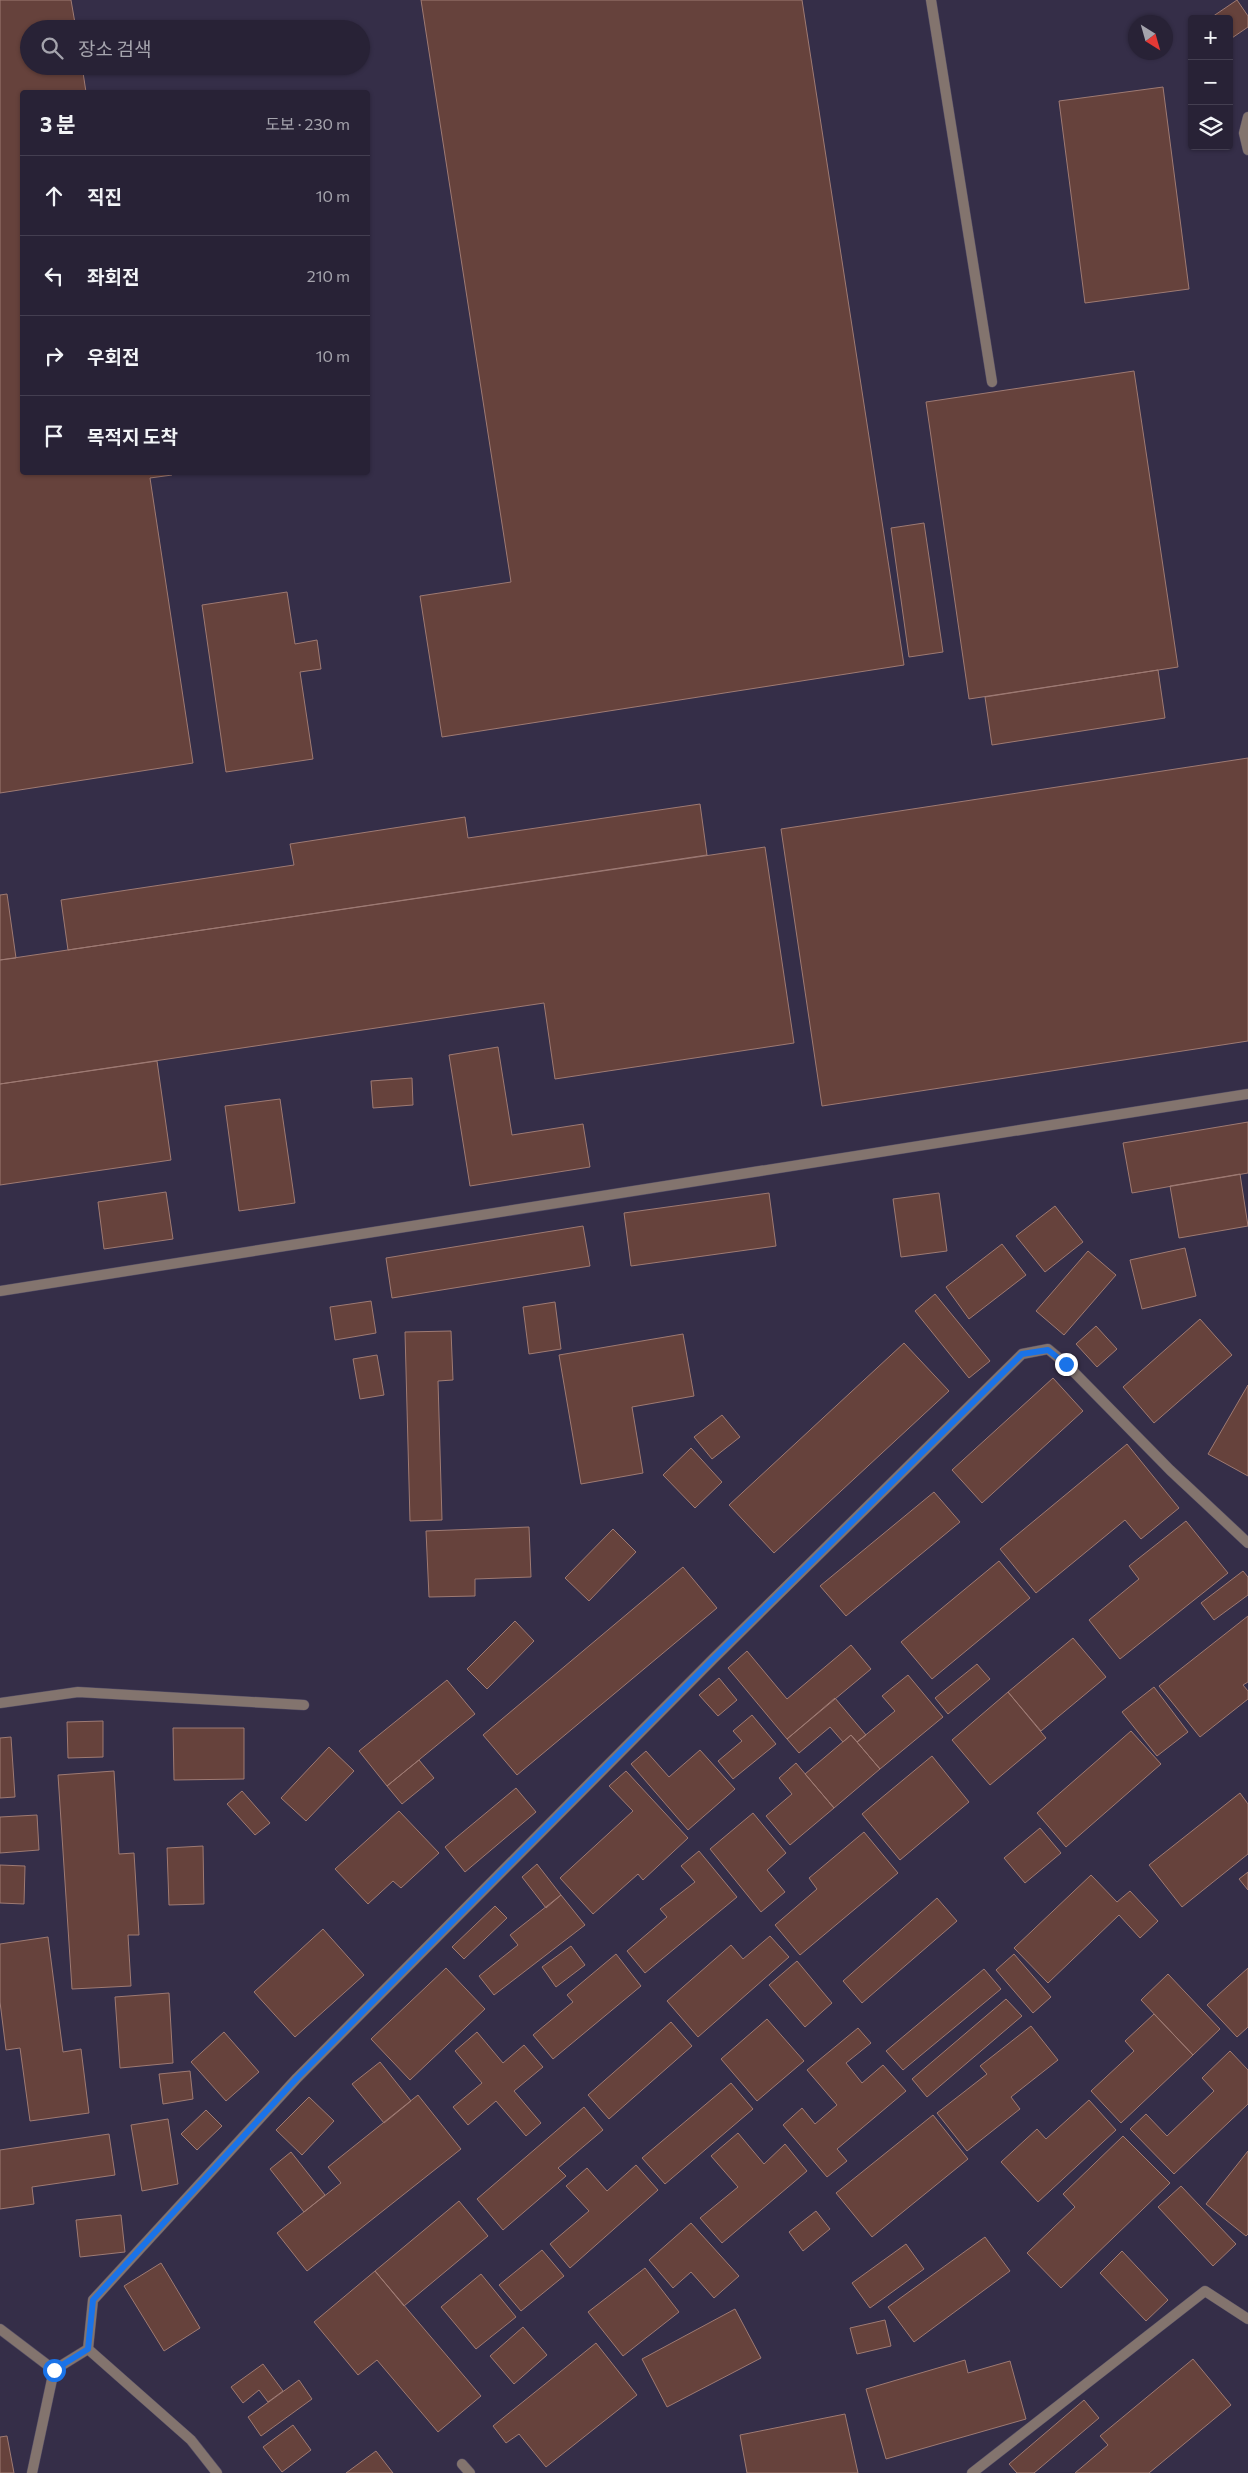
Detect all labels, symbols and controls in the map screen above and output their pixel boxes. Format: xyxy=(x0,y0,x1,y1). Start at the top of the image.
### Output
north arrow xyxy=(1128,15,1173,60)
map controls xyxy=(1188,15,1233,150)
button: + xyxy=(1188,15,1233,60)
search box xyxy=(20,20,370,75)
icon: search xyxy=(38,34,66,62)
text: 장소 검색 xyxy=(78,37,152,60)
button: − xyxy=(1188,60,1233,105)
button: layers xyxy=(1188,105,1233,150)
text: 3 분 xyxy=(40,111,76,136)
text: 도보 · 230 m xyxy=(265,114,350,133)
icon: ahead xyxy=(40,182,68,210)
text: 직진 xyxy=(87,185,122,208)
text: 10 m xyxy=(316,186,350,205)
icon: left xyxy=(40,262,68,290)
text: 좌회전 xyxy=(87,265,139,288)
text: 210 m xyxy=(307,266,350,285)
icon: right xyxy=(40,342,68,370)
text: 우회전 xyxy=(87,345,139,368)
text: 10 m xyxy=(316,346,350,365)
icon: arrive xyxy=(40,422,68,450)
text: 목적지 도착 xyxy=(87,425,178,448)
route end xyxy=(1055,1353,1078,1376)
route start xyxy=(43,2359,66,2382)

